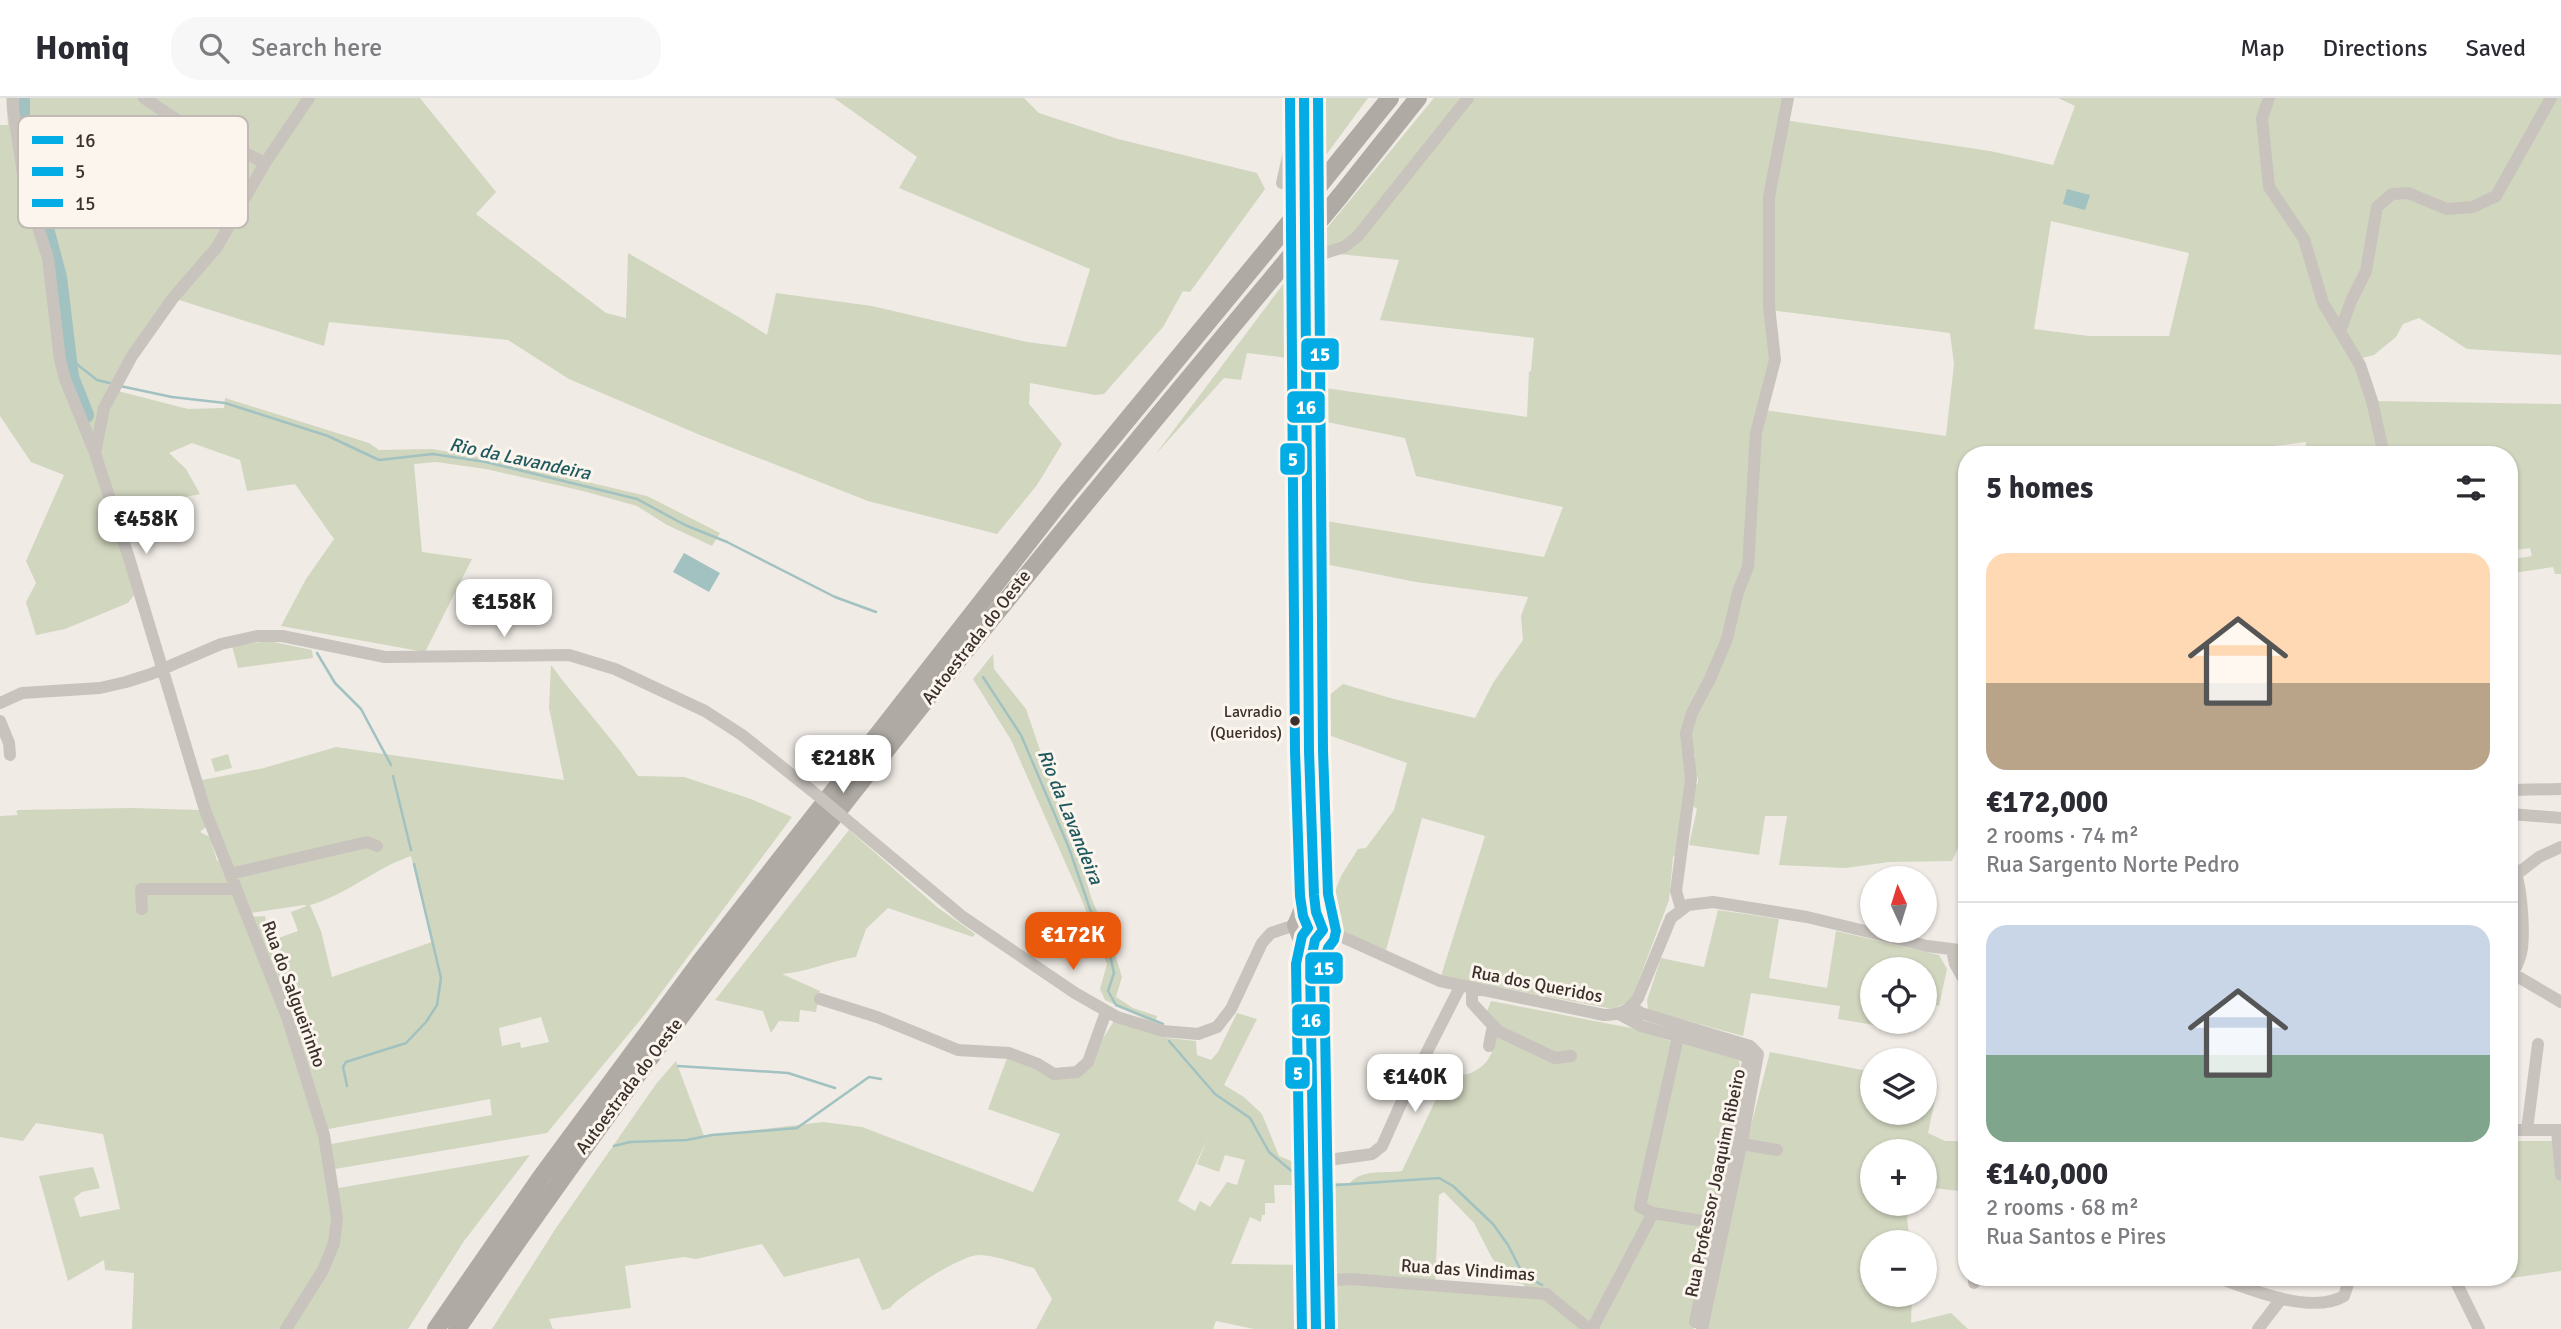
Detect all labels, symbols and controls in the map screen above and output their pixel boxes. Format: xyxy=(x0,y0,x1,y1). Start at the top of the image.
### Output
search box xyxy=(171,17,661,80)
text: Homiq xyxy=(35,28,129,69)
icon: search xyxy=(195,29,233,67)
text: Search here xyxy=(251,32,382,64)
text: Map xyxy=(2240,33,2285,63)
text: Directions xyxy=(2323,33,2428,63)
text: Saved xyxy=(2466,33,2526,63)
legend xyxy=(18,116,248,228)
text: 16 xyxy=(75,129,96,153)
text: 5 xyxy=(75,160,85,184)
text: 15 xyxy=(75,192,96,216)
line badge: 15 xyxy=(1300,337,1340,371)
text: 15 xyxy=(1310,343,1330,367)
line badge: 16 xyxy=(1286,390,1326,424)
text: 16 xyxy=(1296,396,1316,420)
water label: Rio da Lavandeira xyxy=(447,432,594,486)
line badge: 5 xyxy=(1279,442,1306,476)
text: 5 xyxy=(1288,448,1298,472)
icon: filters xyxy=(2452,469,2490,507)
text: 5 homes xyxy=(1986,470,2093,507)
pin: €458K xyxy=(97,496,195,556)
text: €458K xyxy=(114,504,178,533)
street label: Autoestrada do Oeste xyxy=(917,566,1035,708)
pin: €158K xyxy=(455,580,553,639)
text: €158K xyxy=(472,587,536,616)
icon: home xyxy=(2175,598,2301,724)
place label: Lavradio (Queridos) xyxy=(1210,702,1282,743)
marker: Lavradio (Queridos) xyxy=(1288,714,1302,728)
pin: €218K xyxy=(794,736,892,795)
text: €218K xyxy=(811,743,875,772)
water label: Rio da Lavandeira xyxy=(1032,746,1108,889)
text: €172,000 xyxy=(1986,784,2108,821)
text: 2 rooms · 74 m² xyxy=(1986,821,2139,850)
text: Rua Sargento Norte Pedro xyxy=(1986,850,2239,879)
north arrow xyxy=(1860,866,1937,943)
map controls xyxy=(1860,866,1937,1307)
pin: €172K xyxy=(1024,912,1122,972)
street label: Rua do Salgueirinho xyxy=(257,918,331,1070)
text: €172K xyxy=(1041,920,1105,949)
line badge: 15 xyxy=(1304,951,1344,985)
text: 15 xyxy=(1314,957,1334,981)
button: locate xyxy=(1860,957,1937,1034)
street label: Rua dos Queridos xyxy=(1470,960,1605,1008)
icon: home xyxy=(2175,970,2301,1096)
line badge: 16 xyxy=(1291,1003,1331,1037)
text: 16 xyxy=(1301,1009,1321,1033)
street label: Autoestrada do Oeste xyxy=(571,1014,687,1158)
button: layers xyxy=(1860,1048,1937,1125)
pin: €140K xyxy=(1366,1054,1464,1114)
line badge: 5 xyxy=(1284,1056,1311,1090)
text: 5 xyxy=(1293,1062,1303,1086)
text: €140K xyxy=(1383,1062,1447,1091)
street label: Rua Professor Joaquim Ribeiro xyxy=(1680,1067,1750,1299)
button: + xyxy=(1860,1139,1937,1216)
text: €140,000 xyxy=(1986,1156,2108,1193)
text: 2 rooms · 68 m² xyxy=(1986,1193,2139,1222)
text: Rua Santos e Pires xyxy=(1986,1222,2166,1251)
button: − xyxy=(1860,1230,1937,1307)
street label: Rua das Vindimas xyxy=(1400,1254,1536,1286)

